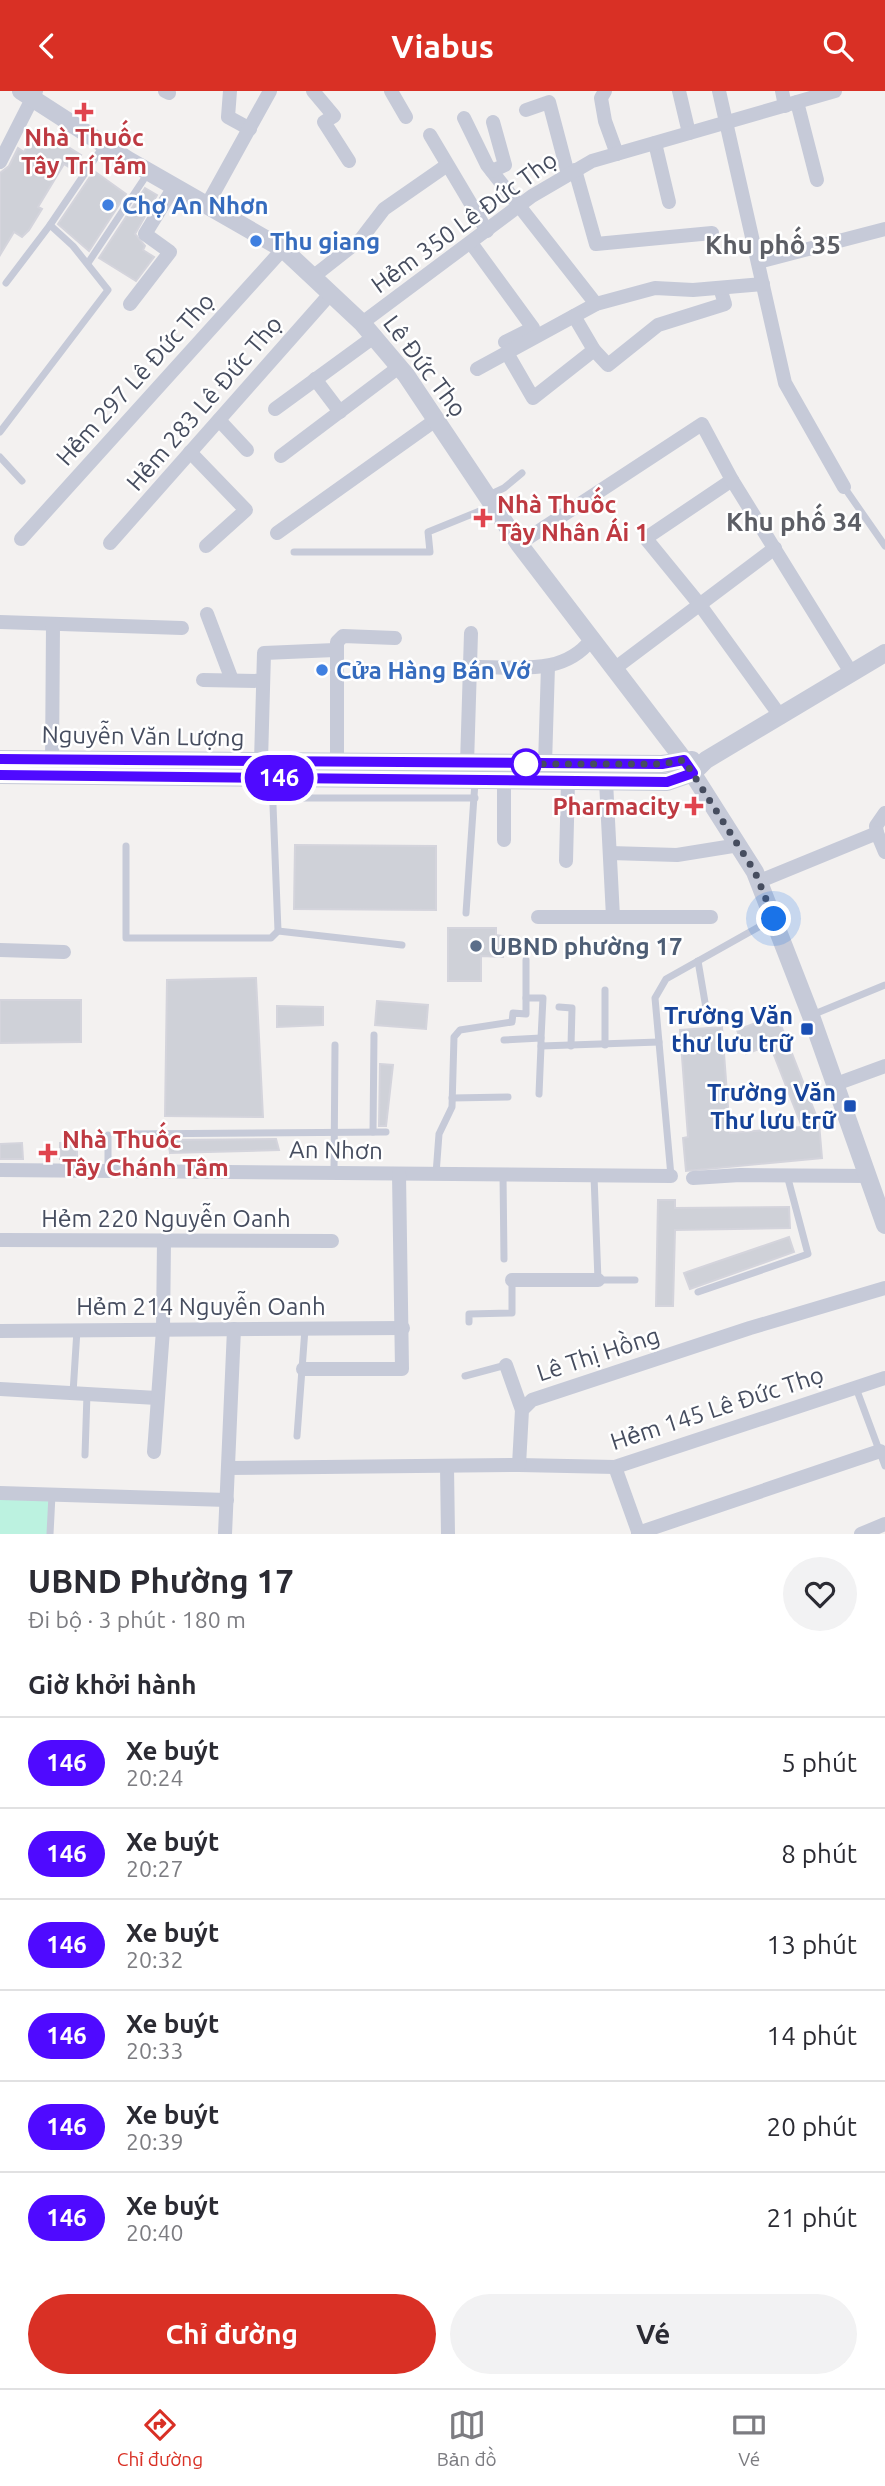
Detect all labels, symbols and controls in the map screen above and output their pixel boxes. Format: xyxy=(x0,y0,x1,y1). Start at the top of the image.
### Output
icon: back xyxy=(28,27,66,65)
icon: search xyxy=(819,27,857,65)
text: Viabus xyxy=(391,28,494,64)
marker: Nhà Thuốc Tây Trí Tám xyxy=(76,104,92,120)
place label: Nhà Thuốc Tây Trí Tám xyxy=(21,119,147,179)
street label: Hẻm 350 Lê Đức Thọ xyxy=(366,146,562,298)
place label: Chợ An Nhơn xyxy=(122,192,269,219)
marker: Chợ An Nhơn xyxy=(100,197,116,213)
district label: Khu phố 35 xyxy=(705,226,841,259)
place label: Thu giang xyxy=(270,228,380,255)
marker: Thu giang xyxy=(248,233,264,249)
street label: Hẻm 297 Lê Đức Thọ xyxy=(51,287,219,471)
street label: Hẻm 283 Lê Đức Thọ xyxy=(121,310,287,496)
street label: Lê Đức Thọ xyxy=(378,310,472,422)
place label: Nhà Thuốc Tây Nhân Ái 1 xyxy=(497,486,649,546)
district label: Khu phố 34 xyxy=(726,503,862,536)
marker: Nhà Thuốc Tây Nhân Ái 1 xyxy=(475,510,491,526)
place label: Cửa Hàng Bán Vớ xyxy=(336,657,531,684)
marker: Cửa Hàng Bán Vớ xyxy=(314,662,330,678)
street label: Nguyễn Văn Lượng xyxy=(41,718,245,751)
unlabelled marker xyxy=(511,749,541,779)
line badge: 146 xyxy=(239,755,319,801)
text: 146 xyxy=(259,764,299,791)
place label: Pharmacity xyxy=(552,793,680,820)
marker: Pharmacity xyxy=(686,798,702,814)
your location xyxy=(756,901,791,936)
place label: UBND phường 17 xyxy=(490,933,682,960)
marker: UBND phường 17 xyxy=(468,938,484,954)
place label: Trường Văn thư lưu trữ xyxy=(664,1002,794,1057)
marker: Trường Văn thư lưu trữ xyxy=(799,1021,815,1037)
place label: Trường Văn Thư lưu trữ xyxy=(707,1079,837,1134)
marker: Trường Văn Thư lưu trữ xyxy=(842,1098,858,1114)
place label: Nhà Thuốc Tây Chánh Tâm xyxy=(62,1121,229,1181)
street label: An Nhơn xyxy=(289,1136,383,1164)
marker: Nhà Thuốc Tây Chánh Tâm xyxy=(40,1145,56,1161)
street label: Hẻm 220 Nguyễn Oanh xyxy=(41,1202,291,1232)
street label: Hẻm 214 Nguyễn Oanh xyxy=(76,1290,326,1320)
street label: Lê Thị Hồng xyxy=(532,1318,663,1387)
street label: Hẻm 145 Lê Đức Thọ xyxy=(607,1361,827,1455)
button: heart xyxy=(783,1557,857,1631)
text: UBND Phường 17 xyxy=(28,1562,294,1599)
text: Đi bộ · 3 phút · 180 m xyxy=(28,1607,246,1632)
text: Giờ khởi hành xyxy=(28,1670,196,1699)
text: Xe buýt xyxy=(126,1736,219,1765)
text: 5 phút xyxy=(781,1748,857,1777)
text: 146 xyxy=(46,1749,87,1776)
text: 20:24 xyxy=(126,1765,184,1790)
text: Xe buýt xyxy=(126,1827,219,1856)
text: 8 phút xyxy=(781,1839,857,1868)
text: 146 xyxy=(46,1840,87,1867)
text: 20:27 xyxy=(126,1856,184,1881)
text: Xe buýt xyxy=(126,1918,219,1947)
text: 13 phút xyxy=(767,1930,857,1959)
text: 146 xyxy=(46,1931,87,1958)
text: 20:32 xyxy=(126,1947,184,1972)
text: Xe buýt xyxy=(126,2009,219,2038)
text: 14 phút xyxy=(767,2021,857,2050)
text: 146 xyxy=(46,2022,87,2049)
text: 20:33 xyxy=(126,2038,184,2063)
text: Xe buýt xyxy=(126,2100,219,2129)
text: 20 phút xyxy=(767,2112,857,2141)
text: 146 xyxy=(46,2113,87,2140)
text: 20:39 xyxy=(126,2129,184,2154)
text: Xe buýt xyxy=(126,2191,219,2220)
text: 21 phút xyxy=(767,2203,857,2232)
text: 146 xyxy=(46,2204,87,2231)
text: 20:40 xyxy=(126,2220,184,2245)
button: Chỉ đường xyxy=(28,2294,436,2374)
button: Vé xyxy=(450,2294,857,2374)
tab: Chỉ đường xyxy=(117,2406,203,2471)
tab: Bản đồ xyxy=(437,2406,497,2471)
tab: Vé xyxy=(730,2406,768,2470)

